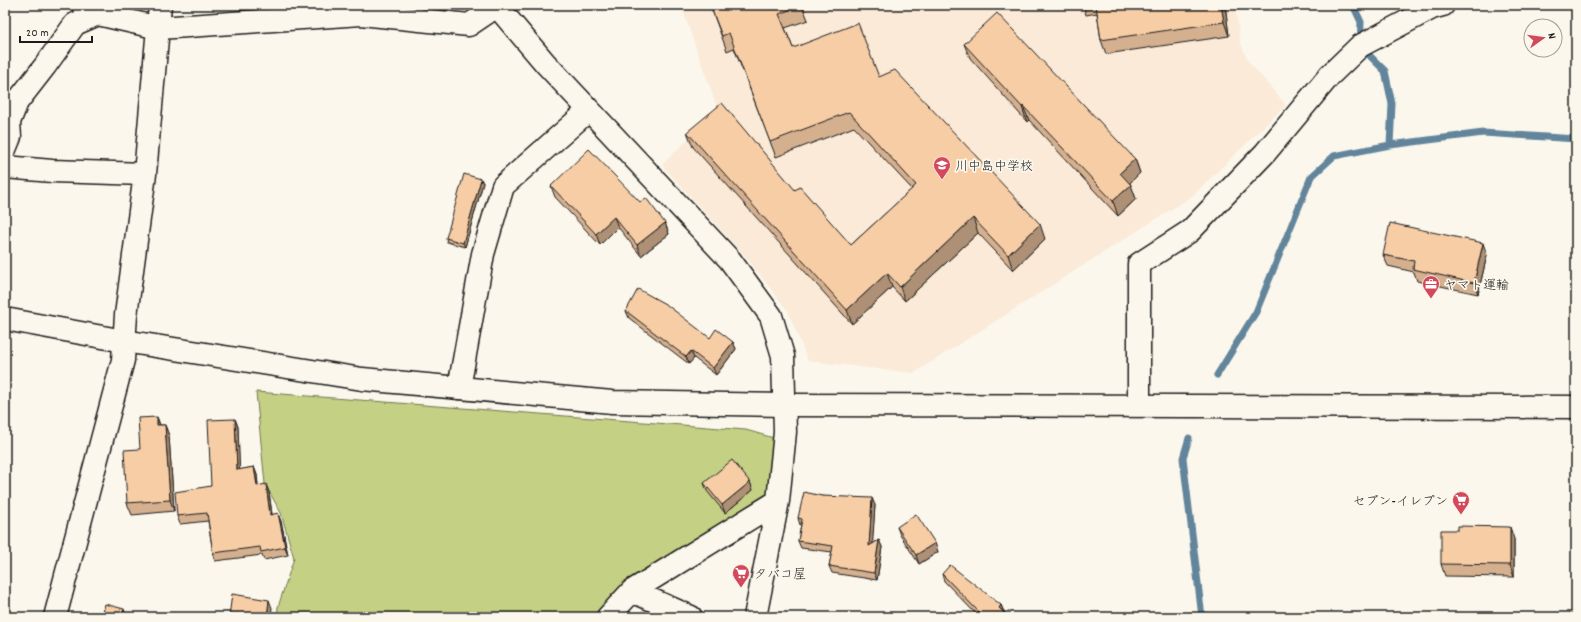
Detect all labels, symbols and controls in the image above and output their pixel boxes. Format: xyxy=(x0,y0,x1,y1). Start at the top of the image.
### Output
scale bar xyxy=(20,18,92,44)
north arrow xyxy=(1523,18,1563,58)
text: 20 m xyxy=(26,25,49,42)
text: N xyxy=(1542,31,1559,41)
school or university icon: 川中島中学校 xyxy=(932,155,952,180)
place label: 川中島中学校 xyxy=(955,158,1033,177)
office icon: ヤマト運輸 xyxy=(1421,274,1441,299)
place label: ヤマト運輸 xyxy=(1444,277,1509,296)
supermarket icon: セブン-イレブン xyxy=(1451,490,1471,515)
place label: セブン-イレブン xyxy=(1353,493,1448,512)
supermarket icon: タバコ屋 xyxy=(731,563,751,588)
place label: タバコ屋 xyxy=(754,566,806,585)

